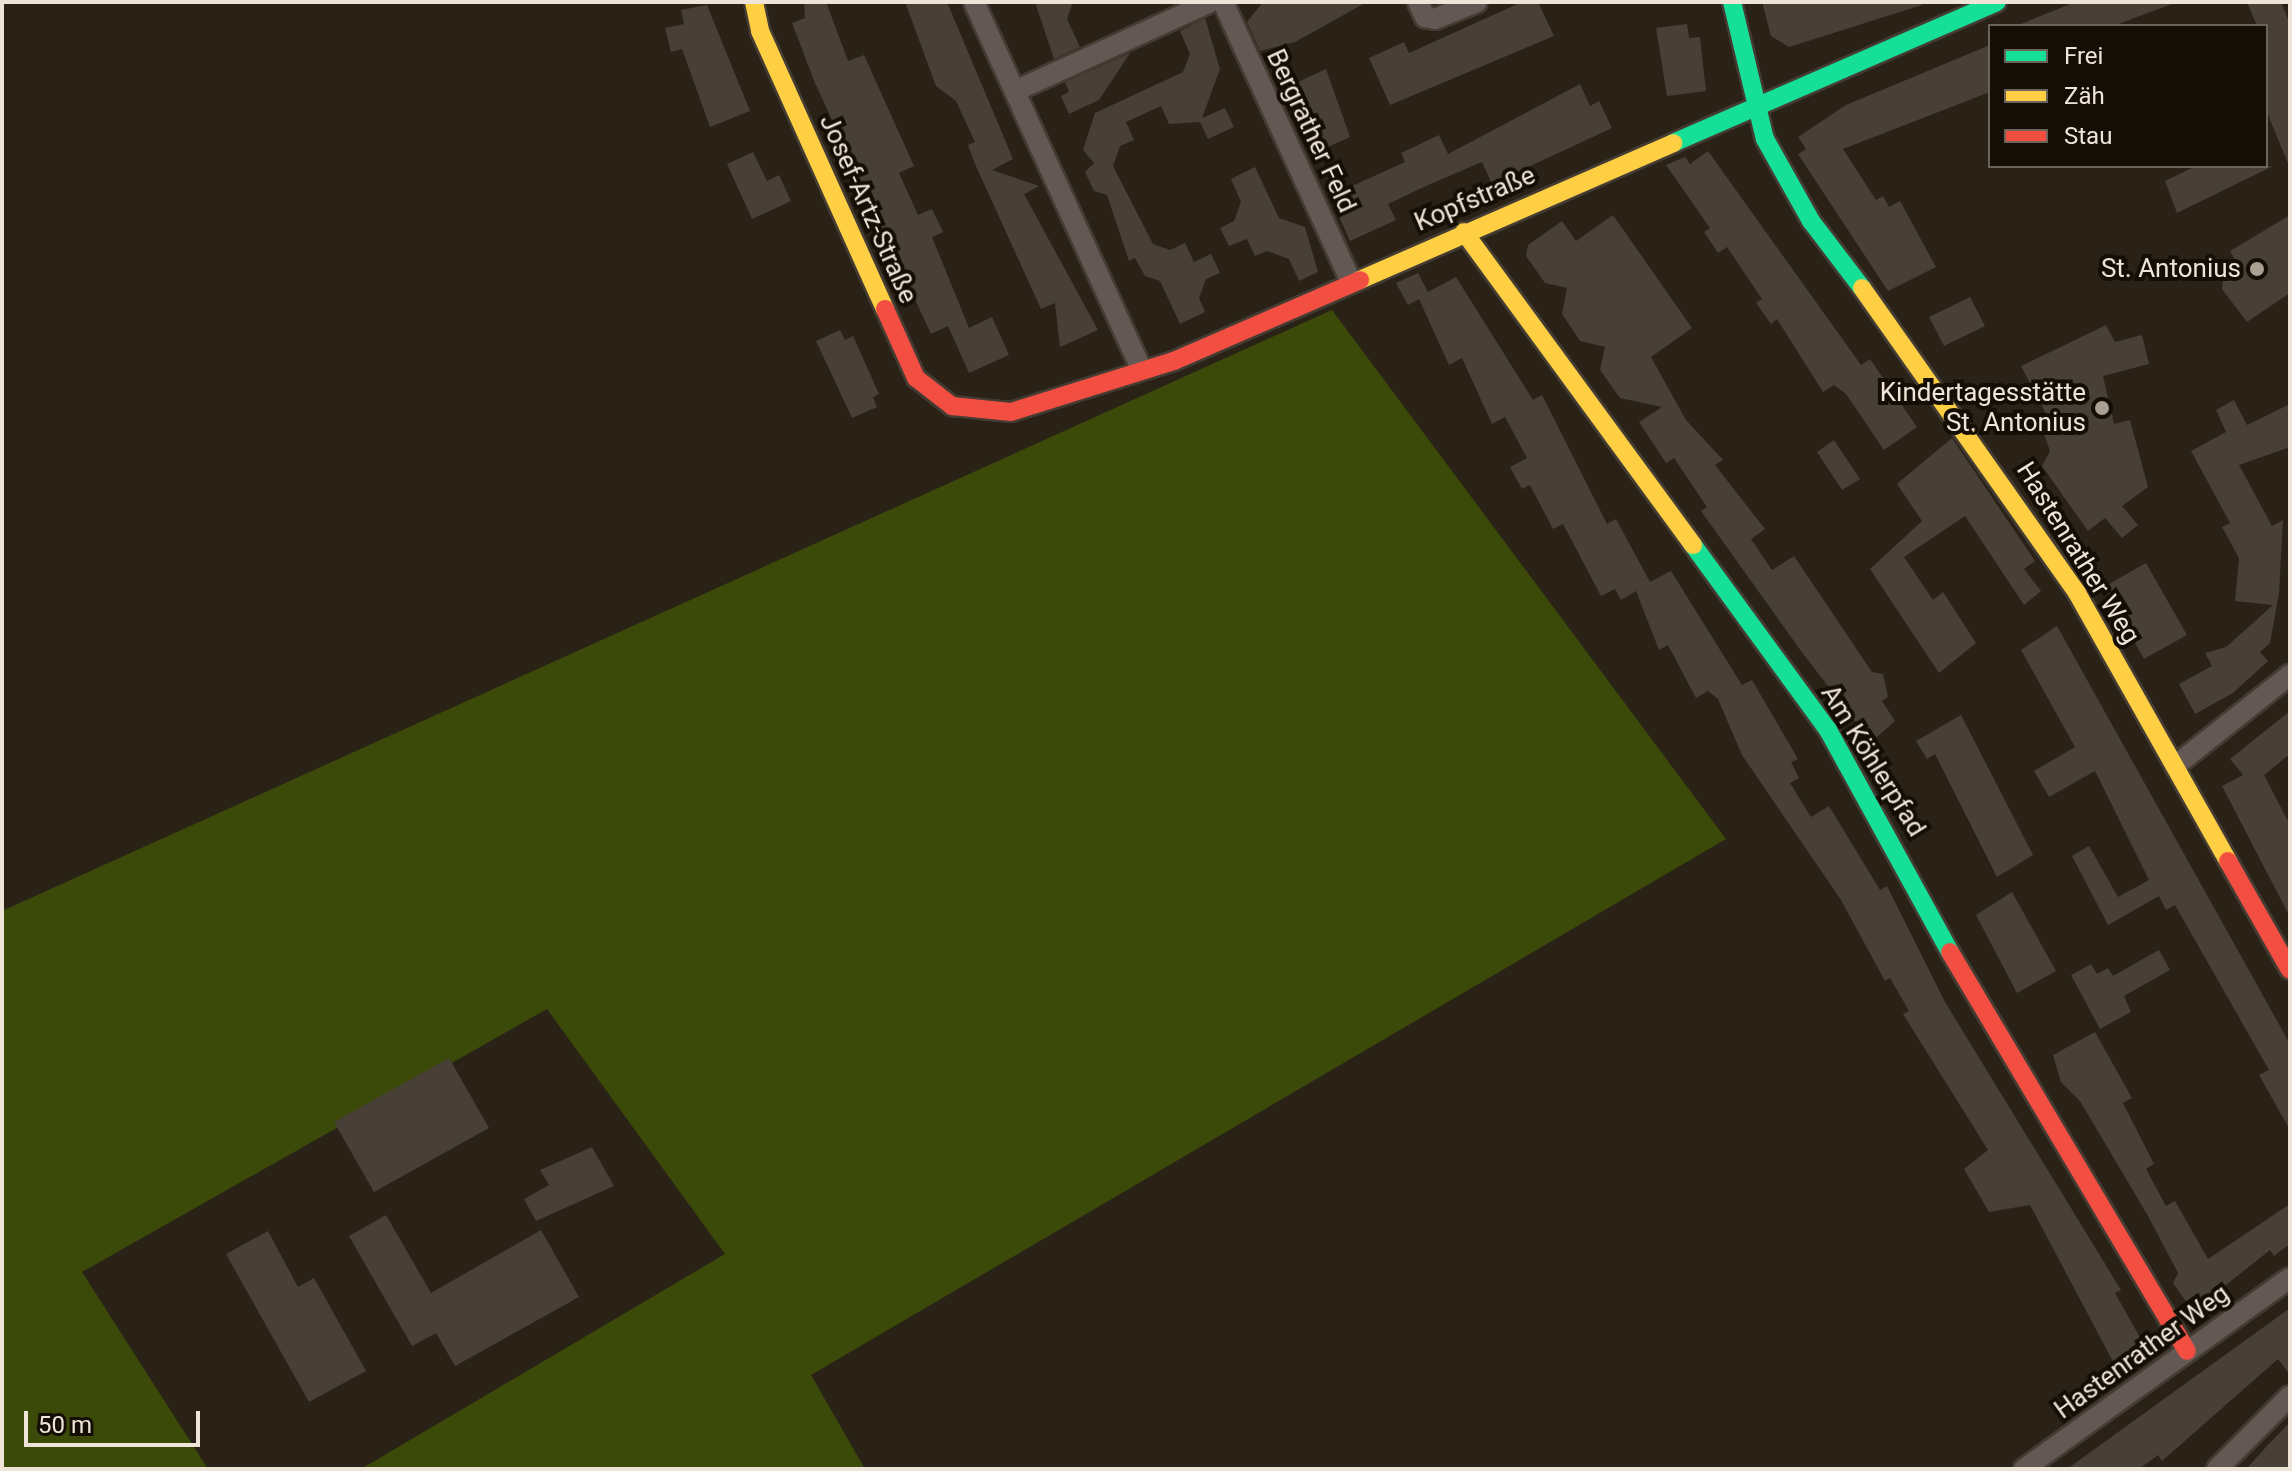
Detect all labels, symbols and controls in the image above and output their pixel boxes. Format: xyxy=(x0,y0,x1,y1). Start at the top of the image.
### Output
legend xyxy=(1988,24,2268,168)
text: Frei xyxy=(2064,42,2103,70)
street label: Bergrather Feld xyxy=(1260,44,1362,218)
text: Zäh xyxy=(2064,82,2105,110)
street label: Josef-Artz-Straße xyxy=(812,110,924,308)
text: Stau xyxy=(2064,122,2112,150)
street label: Kopfstraße xyxy=(1410,160,1540,238)
place label: St. Antonius xyxy=(2101,253,2241,285)
marker: St. Antonius xyxy=(2248,260,2266,278)
place label: Kindertagesstätte St. Antonius xyxy=(1880,377,2086,438)
marker: Kindertagesstätte St. Antonius xyxy=(2093,399,2111,417)
street label: Hastenrather Weg xyxy=(2010,456,2146,650)
street label: Am Köhlerpfad xyxy=(1814,680,1932,842)
street label: Hastenrather Weg xyxy=(2049,1278,2235,1426)
scale bar xyxy=(28,1395,204,1445)
text: 50 m xyxy=(38,1411,92,1439)

